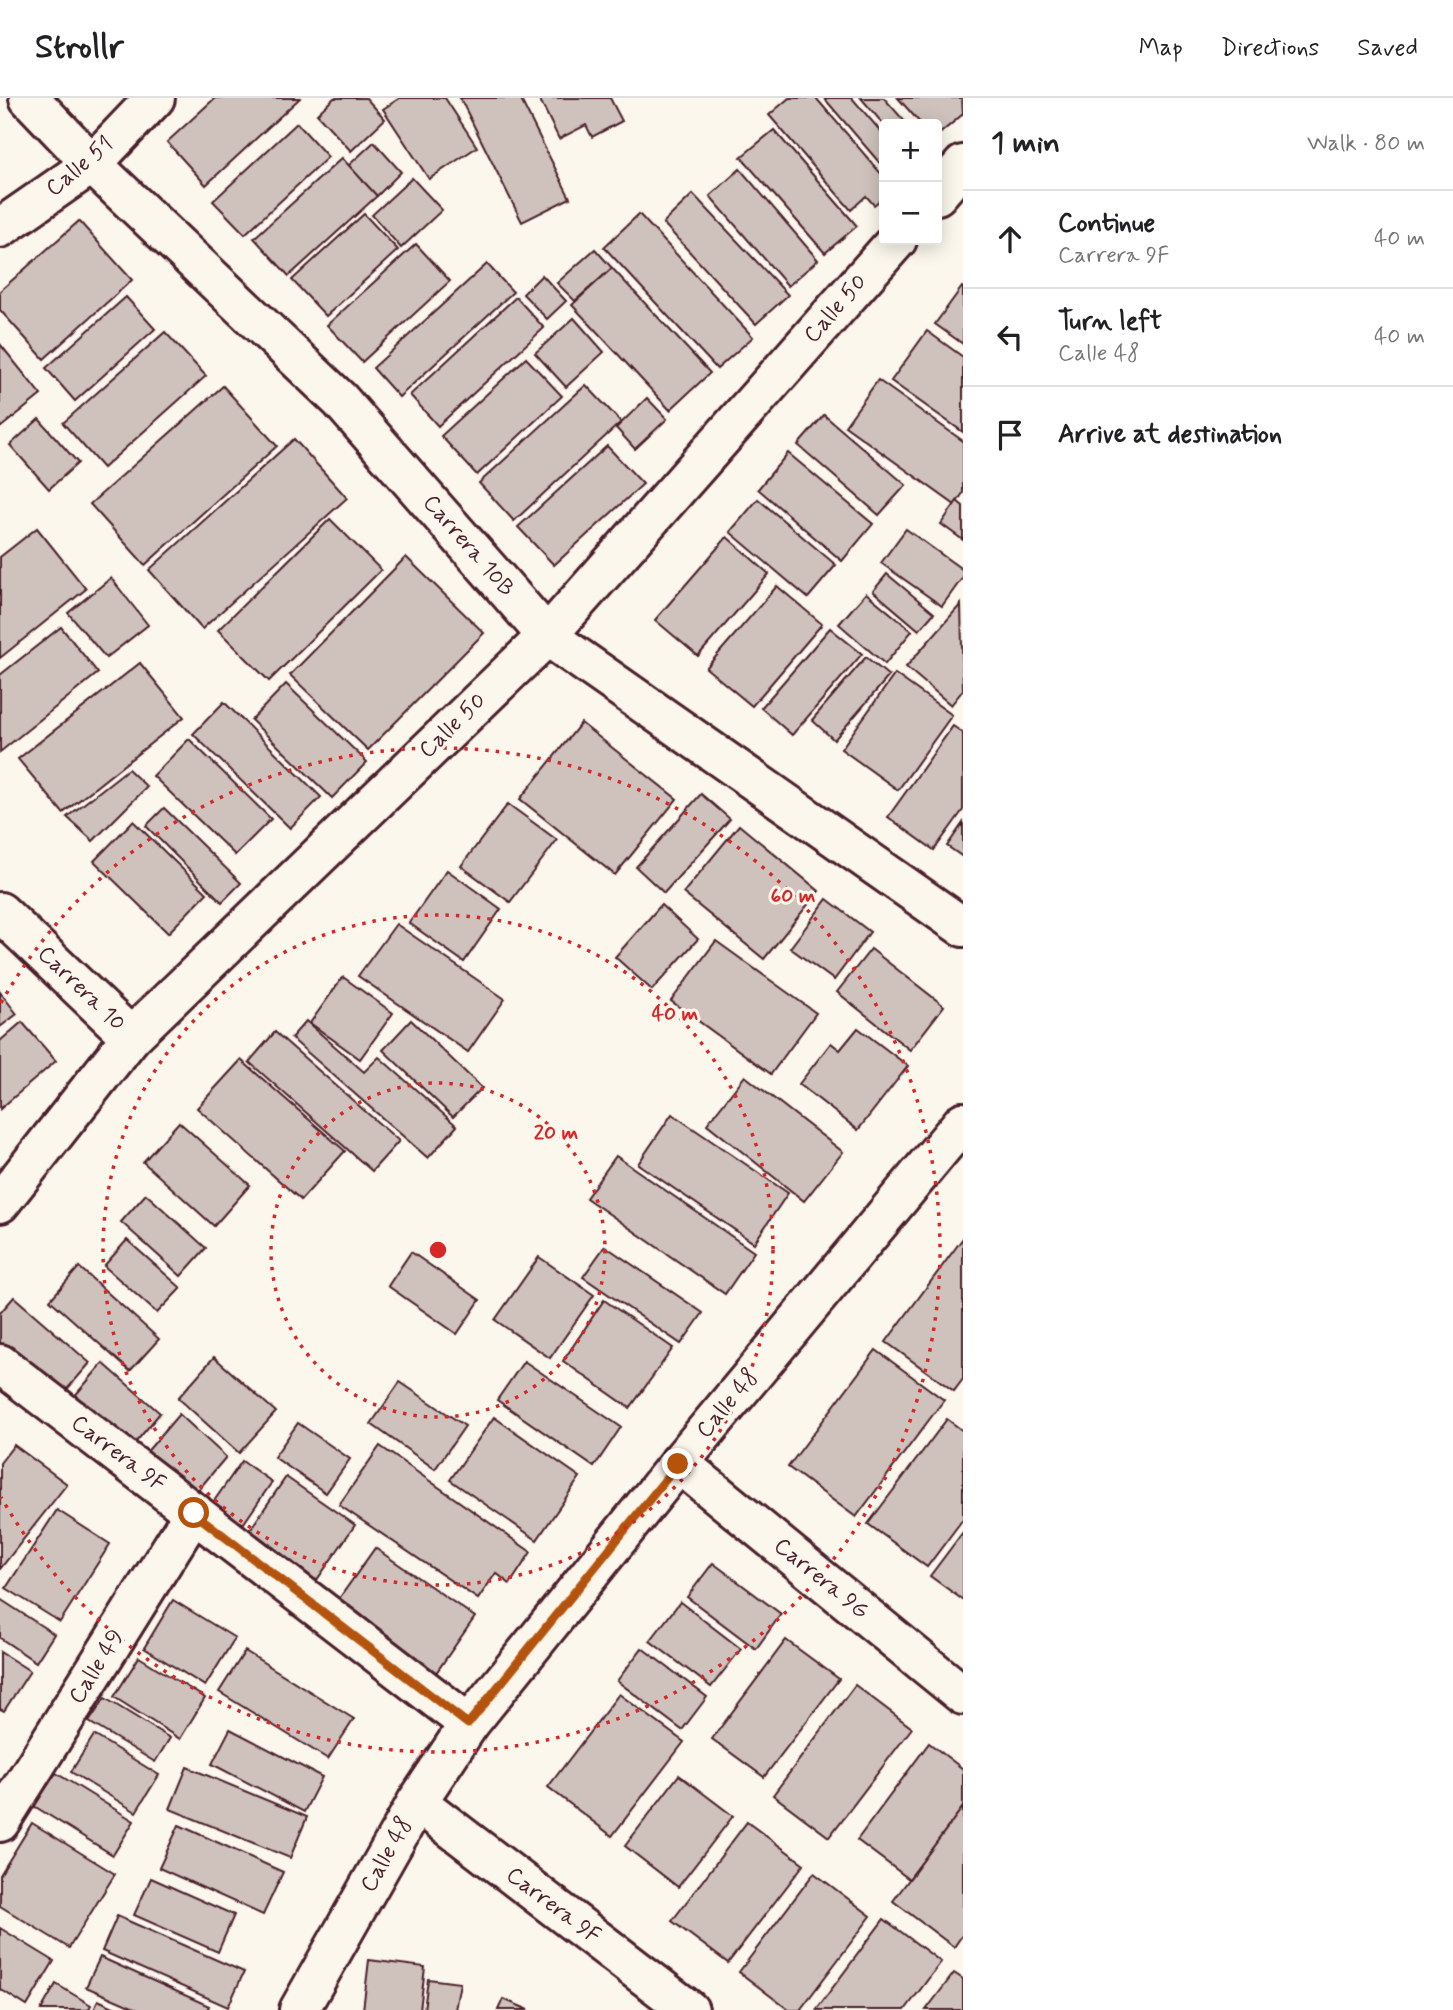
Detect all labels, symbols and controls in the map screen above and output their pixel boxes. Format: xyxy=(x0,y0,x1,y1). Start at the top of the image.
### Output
text: Strollr xyxy=(35,26,124,70)
text: Map xyxy=(1139,33,1183,64)
text: Directions xyxy=(1221,33,1319,64)
text: Saved xyxy=(1357,33,1418,64)
map controls xyxy=(879,119,942,245)
button: + xyxy=(879,119,942,182)
text: 1 min xyxy=(991,124,1060,163)
text: Walk · 80 m xyxy=(1307,129,1425,159)
street label: Calle 51 xyxy=(40,130,120,204)
button: − xyxy=(879,182,942,245)
text: Continue xyxy=(1058,207,1155,241)
icon: ahead xyxy=(991,220,1029,258)
text: 40 m xyxy=(1374,224,1425,254)
text: Carrera 9F xyxy=(1058,241,1169,271)
street label: Calle 50 xyxy=(798,268,874,350)
text: Turn left xyxy=(1058,305,1162,339)
icon: left xyxy=(991,318,1029,356)
text: 40 m xyxy=(1374,322,1425,352)
text: Calle 48 xyxy=(1058,339,1140,369)
icon: arrive xyxy=(991,416,1029,454)
text: Arrive at destination xyxy=(1058,418,1282,452)
street label: Carrera 10B xyxy=(415,489,521,603)
street label: Calle 50 xyxy=(413,687,493,765)
text: 60 m xyxy=(770,882,816,910)
street label: Carrera 10 xyxy=(31,940,131,1038)
text: 40 m xyxy=(652,1000,699,1028)
text: 20 m xyxy=(534,1119,579,1147)
centre of rings xyxy=(426,1238,450,1262)
street label: Calle 48 xyxy=(690,1363,766,1445)
street label: Carrera 9F xyxy=(65,1409,171,1499)
route end xyxy=(662,1448,693,1479)
route start xyxy=(178,1497,209,1528)
street label: Carrera 9G xyxy=(767,1531,875,1627)
street label: Calle 49 xyxy=(62,1624,132,1710)
street label: Calle 48 xyxy=(354,1812,420,1898)
street label: Carrera 9F xyxy=(500,1861,606,1951)

